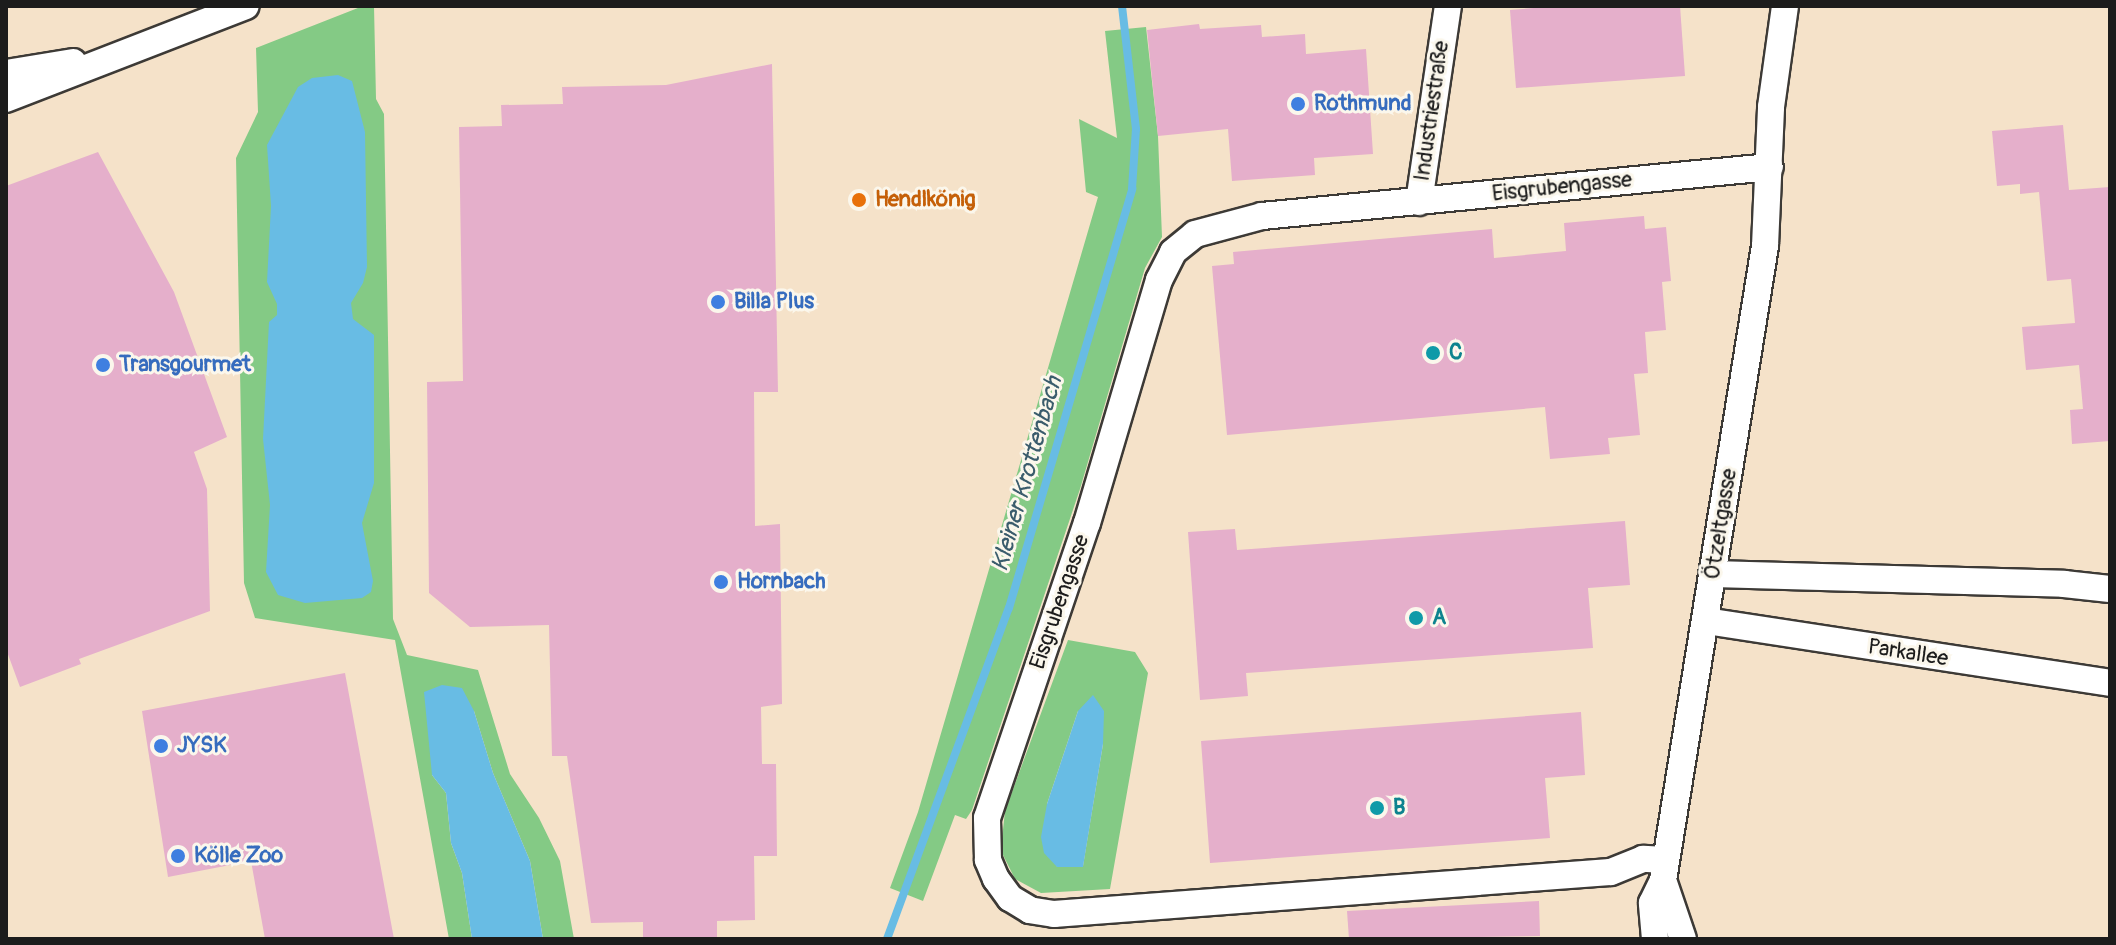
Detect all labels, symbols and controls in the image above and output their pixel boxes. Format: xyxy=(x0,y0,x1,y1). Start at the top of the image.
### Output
street label: Industriestraße xyxy=(1409,39,1455,183)
place label: Rothmund xyxy=(1314,91,1412,117)
marker: Rothmund xyxy=(1289,95,1307,113)
street label: Eisgrubengasse xyxy=(1491,167,1633,207)
place label: Hendlkönig xyxy=(875,187,976,213)
marker: Hendlkönig xyxy=(850,191,868,209)
place label: Billa Plus xyxy=(734,289,814,315)
marker: Billa Plus xyxy=(709,293,727,311)
place label: C xyxy=(1449,340,1463,366)
marker: C xyxy=(1424,344,1442,362)
place label: Transgourmet xyxy=(119,352,251,378)
marker: Transgourmet xyxy=(94,356,112,374)
water label: Kleiner Krottenbach xyxy=(985,373,1069,575)
street label: Ötzeltgasse xyxy=(1699,467,1743,581)
street label: Eisgrubengasse xyxy=(1025,531,1095,673)
place label: Hornbach xyxy=(737,569,826,595)
marker: Hornbach xyxy=(712,573,730,591)
place label: A xyxy=(1432,605,1446,631)
marker: A xyxy=(1407,609,1425,627)
street label: Parkallee xyxy=(1866,634,1950,672)
place label: JYSK xyxy=(177,733,226,759)
marker: JYSK xyxy=(152,737,170,755)
place label: B xyxy=(1393,795,1405,821)
marker: B xyxy=(1368,799,1386,817)
place label: Kölle Zoo xyxy=(194,843,283,869)
marker: Kölle Zoo xyxy=(169,847,187,865)

